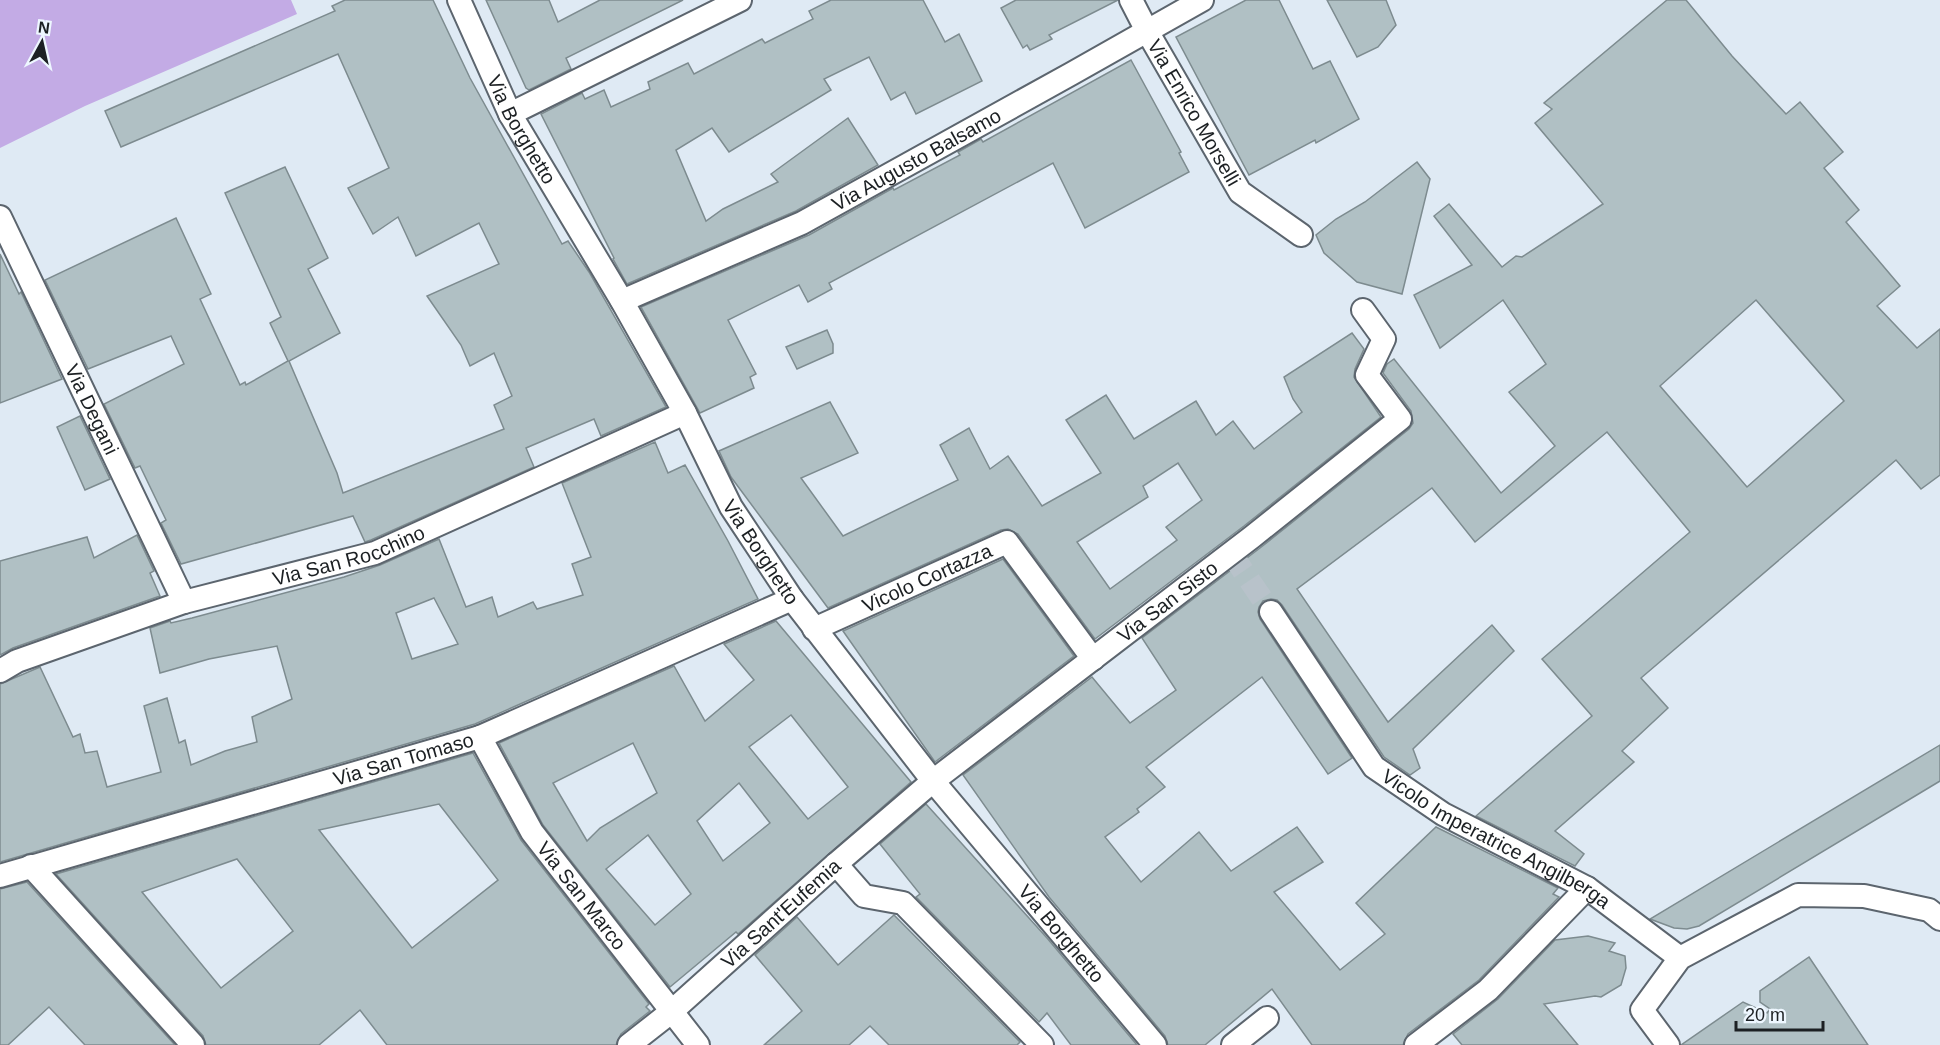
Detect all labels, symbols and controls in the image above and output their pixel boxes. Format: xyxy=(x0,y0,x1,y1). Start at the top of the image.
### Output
north arrow xyxy=(12,12,72,72)
text: N xyxy=(37,18,51,37)
street label: Via Enrico Morselli xyxy=(1143,35,1245,190)
street label: Via Borghetto xyxy=(483,72,560,188)
street label: Via Augusto Balsamo xyxy=(828,104,1005,215)
street label: Via Degani xyxy=(61,360,123,458)
street label: Via Borghetto xyxy=(718,496,803,608)
street label: Via San Rocchino xyxy=(270,521,428,590)
street label: Vicolo Cortazza xyxy=(859,539,996,617)
street label: Via San Sisto xyxy=(1113,556,1222,647)
street label: Via San Tomaso xyxy=(331,728,476,790)
street label: Vicolo Imperatrice Angilberga xyxy=(1378,765,1615,913)
street label: Via San Marco xyxy=(533,837,631,954)
street label: Via Sant'Eufemia xyxy=(717,854,846,973)
street label: Via Borghetto xyxy=(1014,880,1109,987)
scale bar xyxy=(1736,994,1823,1032)
text: 20 m xyxy=(1745,1005,1785,1025)

